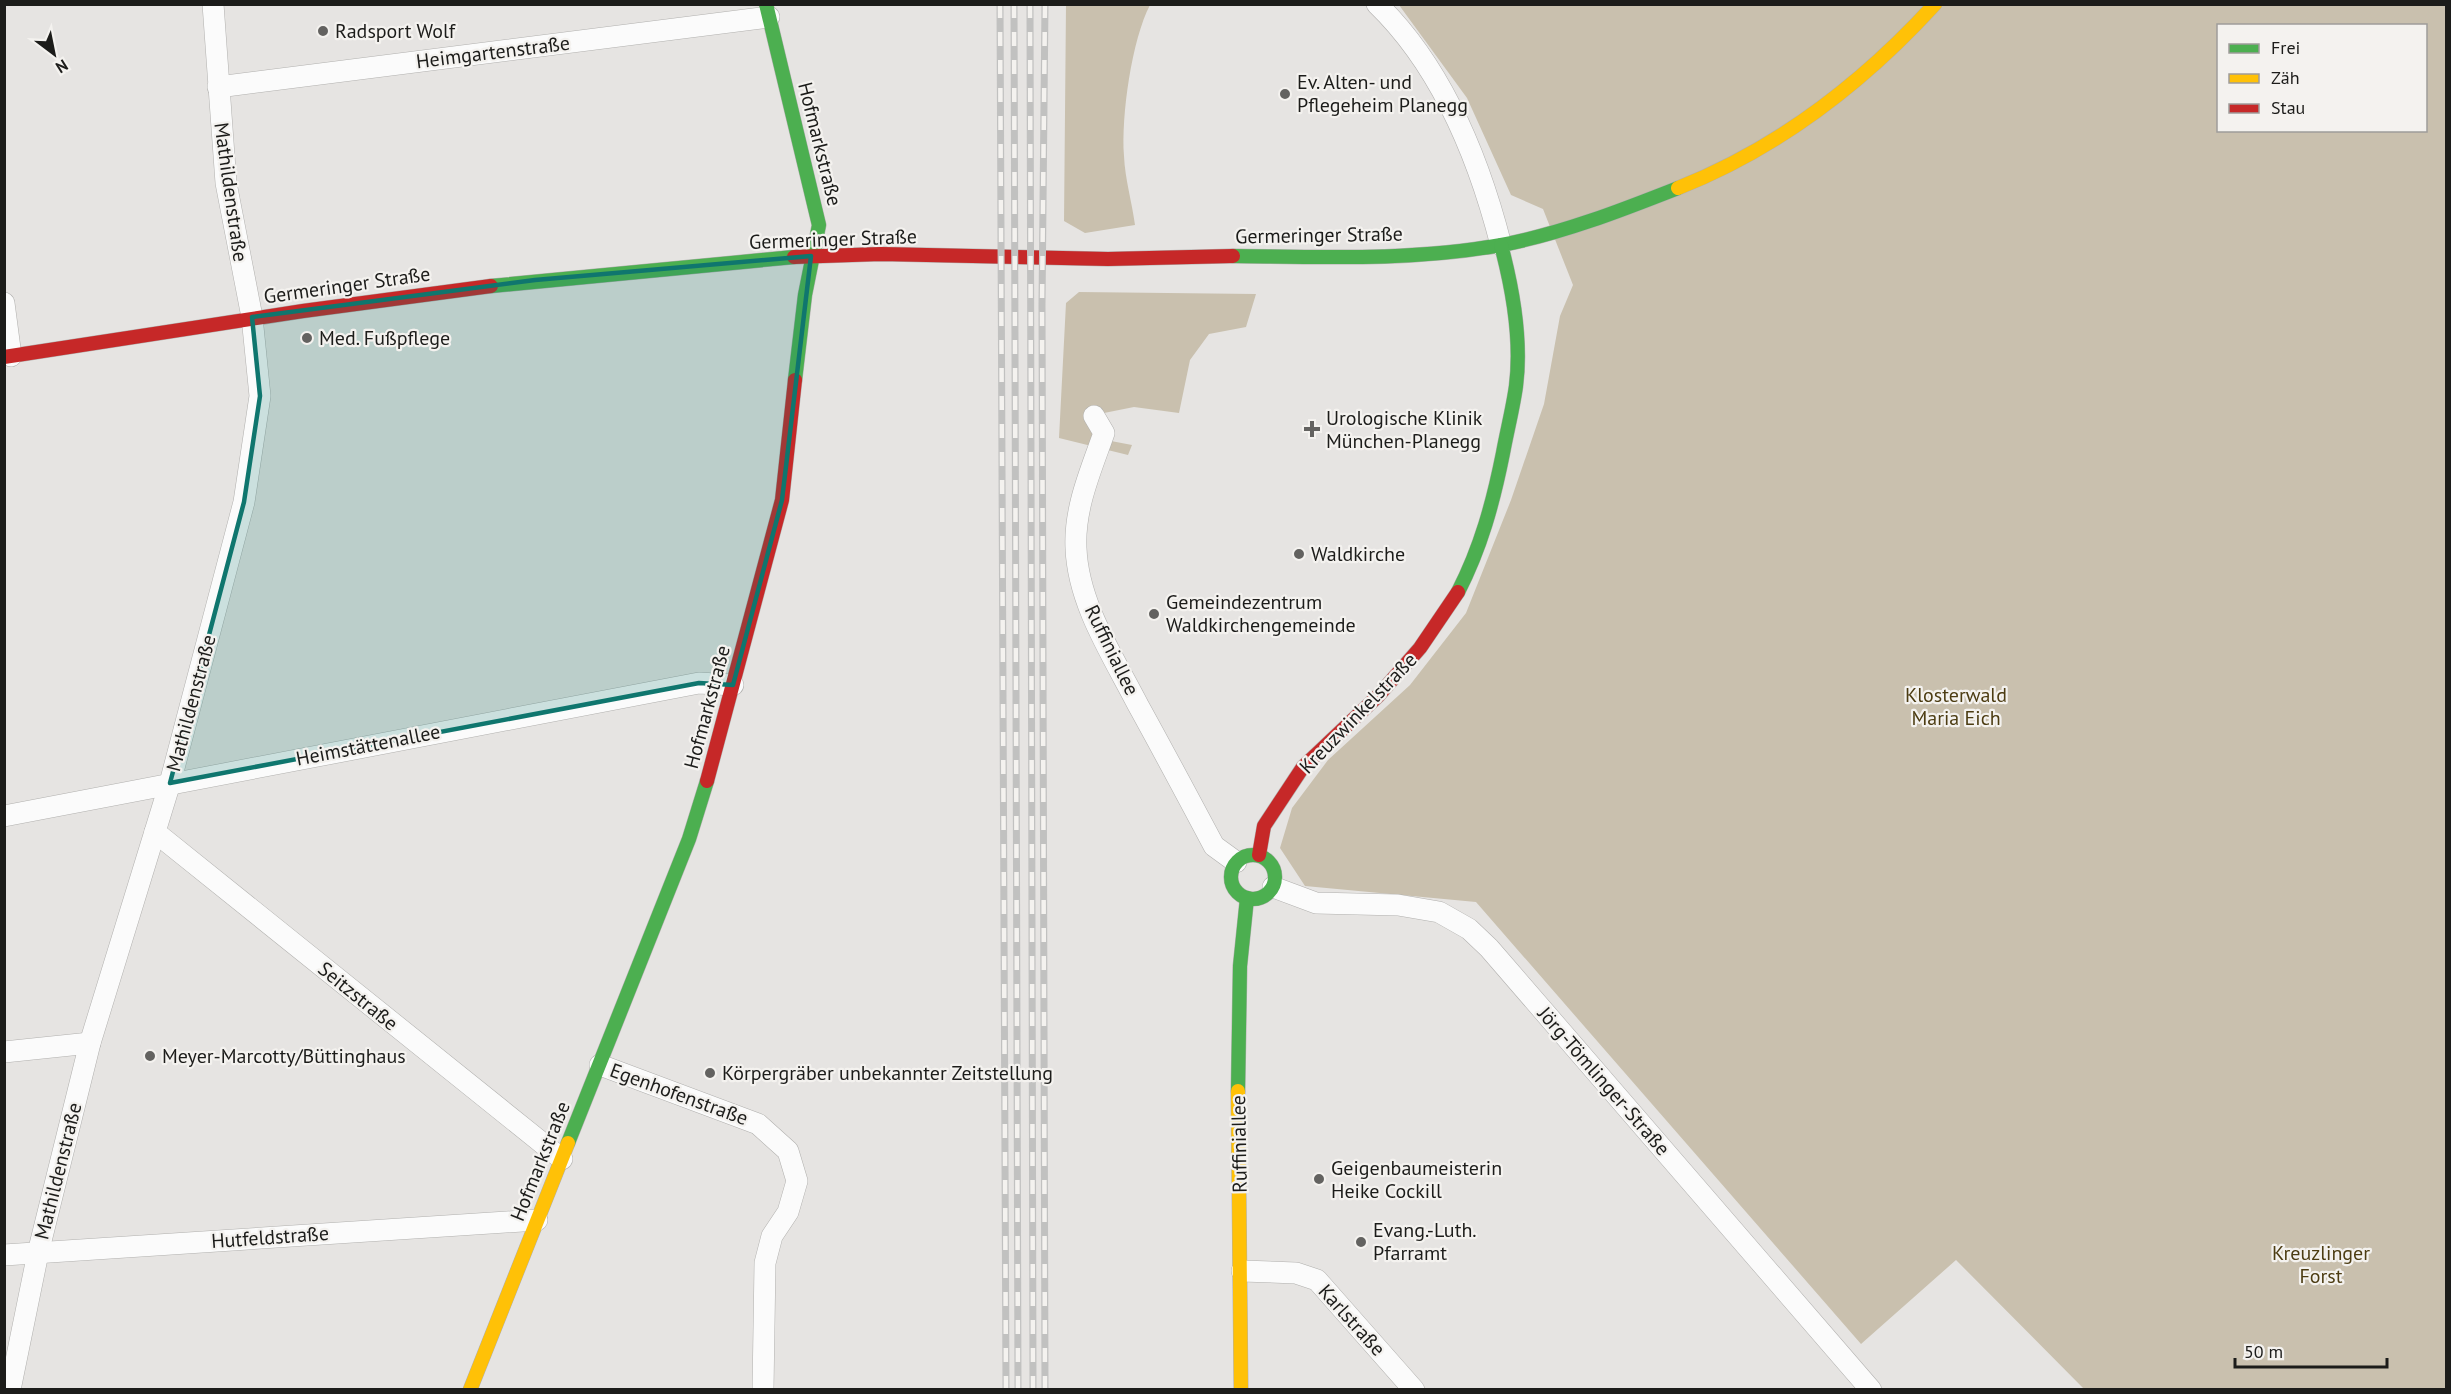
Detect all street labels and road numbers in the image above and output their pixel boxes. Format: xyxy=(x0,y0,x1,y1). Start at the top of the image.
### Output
street label: Heimgartenstraße xyxy=(415,30,571,74)
street label: Hofmarkstraße xyxy=(792,79,848,209)
street label: Mathildenstraße xyxy=(208,121,254,263)
street label: Germeringer Straße xyxy=(1235,221,1403,249)
street label: Germeringer Straße xyxy=(749,223,917,255)
street label: Germeringer Straße xyxy=(262,260,432,310)
street label: Ruffiniallee xyxy=(1079,600,1145,700)
street label: Mathildenstraße xyxy=(160,632,222,774)
street label: Hofmarkstraße xyxy=(678,642,736,772)
street label: Kreuzwinkelstraße xyxy=(1294,647,1422,779)
street label: Heimstättenallee xyxy=(294,718,442,772)
street label: Seitzstraße xyxy=(313,956,403,1036)
street label: Jörg-Tömlinger-Straße xyxy=(1532,1000,1676,1161)
street label: Egenhofenstraße xyxy=(606,1057,752,1131)
street label: Ruffiniallee xyxy=(1225,1095,1253,1193)
street label: Hofmarkstraße xyxy=(504,1097,576,1225)
street label: Mathildenstraße xyxy=(28,1100,88,1242)
street label: Hutfeldstraße xyxy=(210,1220,330,1254)
street label: Karlstraße xyxy=(1313,1279,1391,1361)

